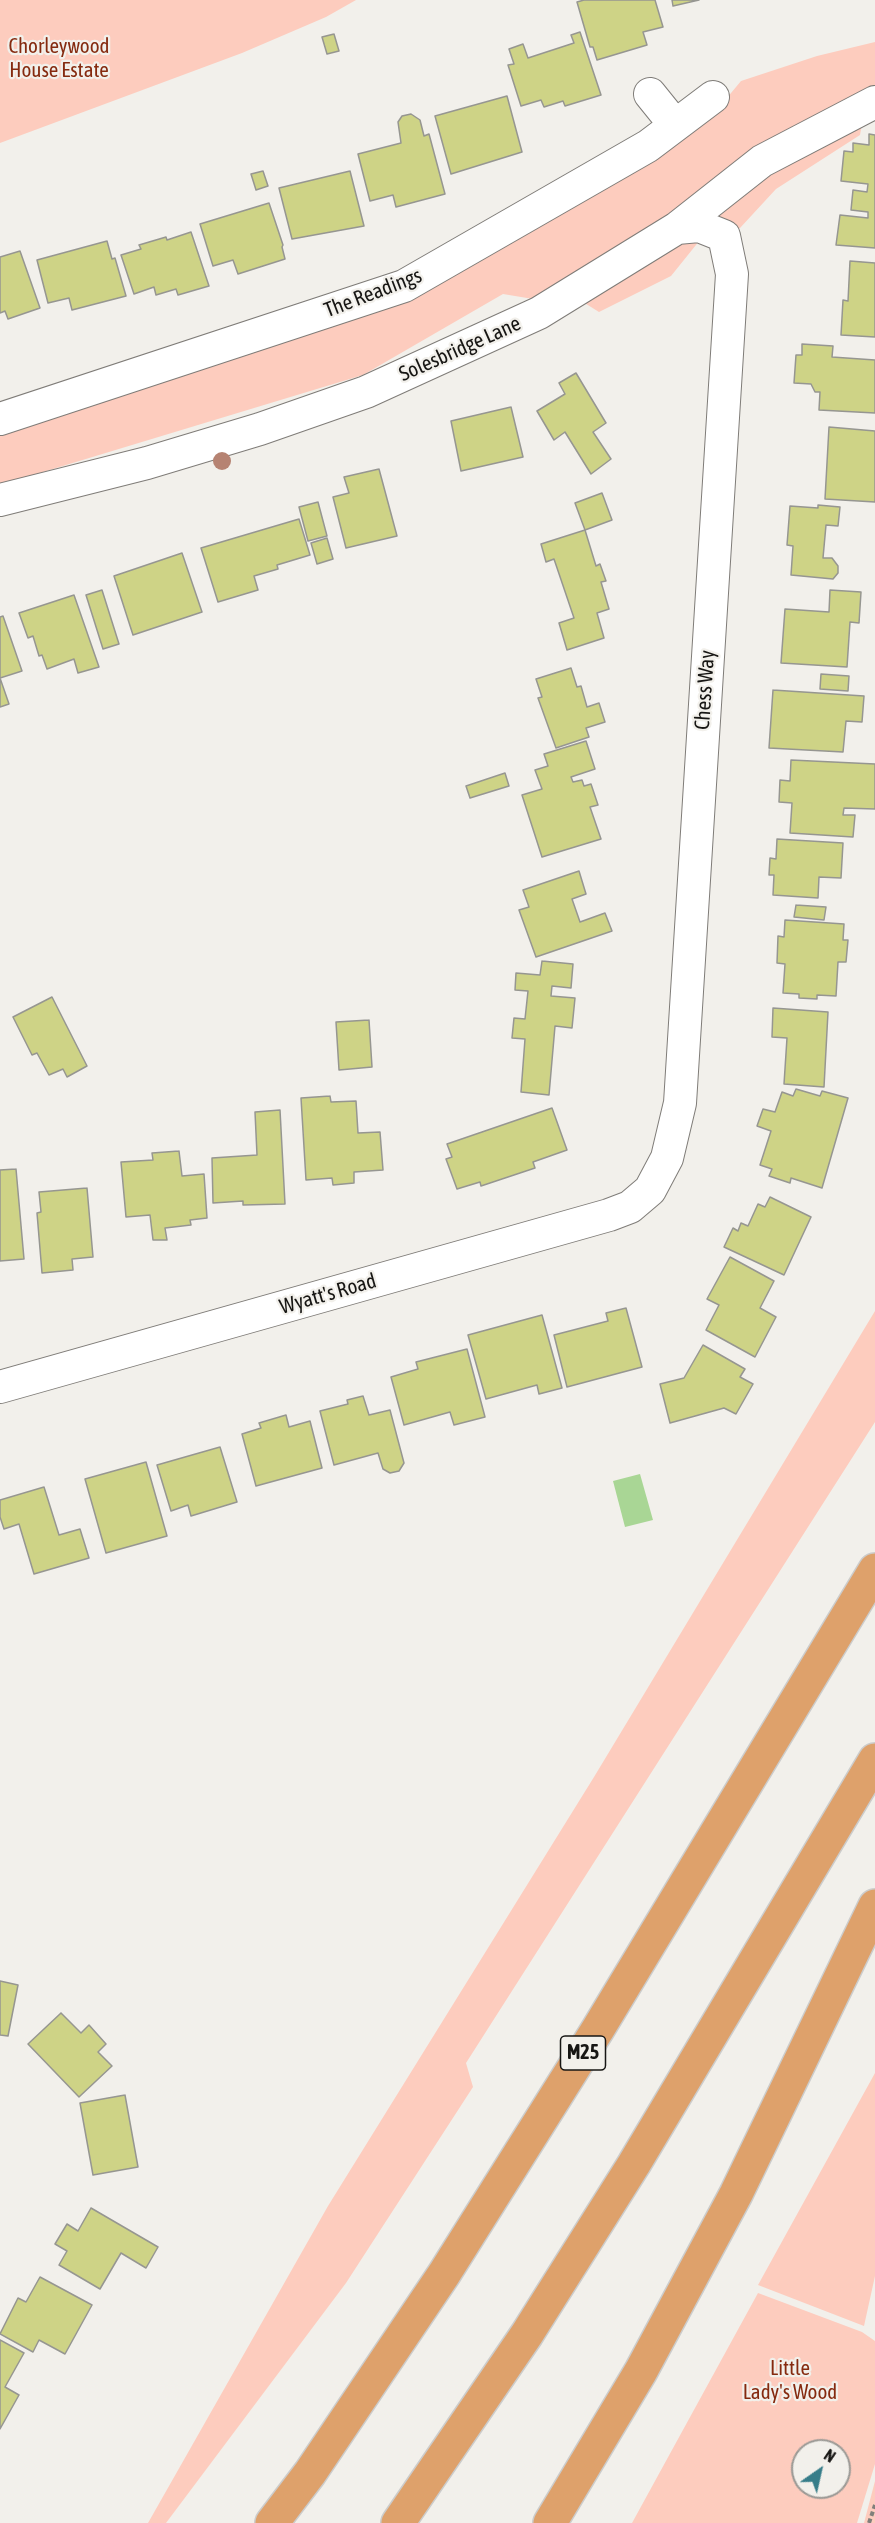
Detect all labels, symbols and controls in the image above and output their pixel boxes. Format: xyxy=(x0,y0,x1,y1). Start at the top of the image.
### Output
park label: Chorleywood House Estate xyxy=(8,33,110,83)
street label: The Readings xyxy=(321,263,425,323)
street label: Solesbridge Lane xyxy=(395,311,525,387)
street label: Chess Way xyxy=(690,649,720,731)
street label: Wyatt's Road xyxy=(277,1268,379,1320)
road number: M25 xyxy=(560,2036,606,2070)
park label: Little Lady's Wood xyxy=(743,2355,837,2405)
north arrow xyxy=(791,2439,851,2499)
text: N xyxy=(821,2446,839,2466)

